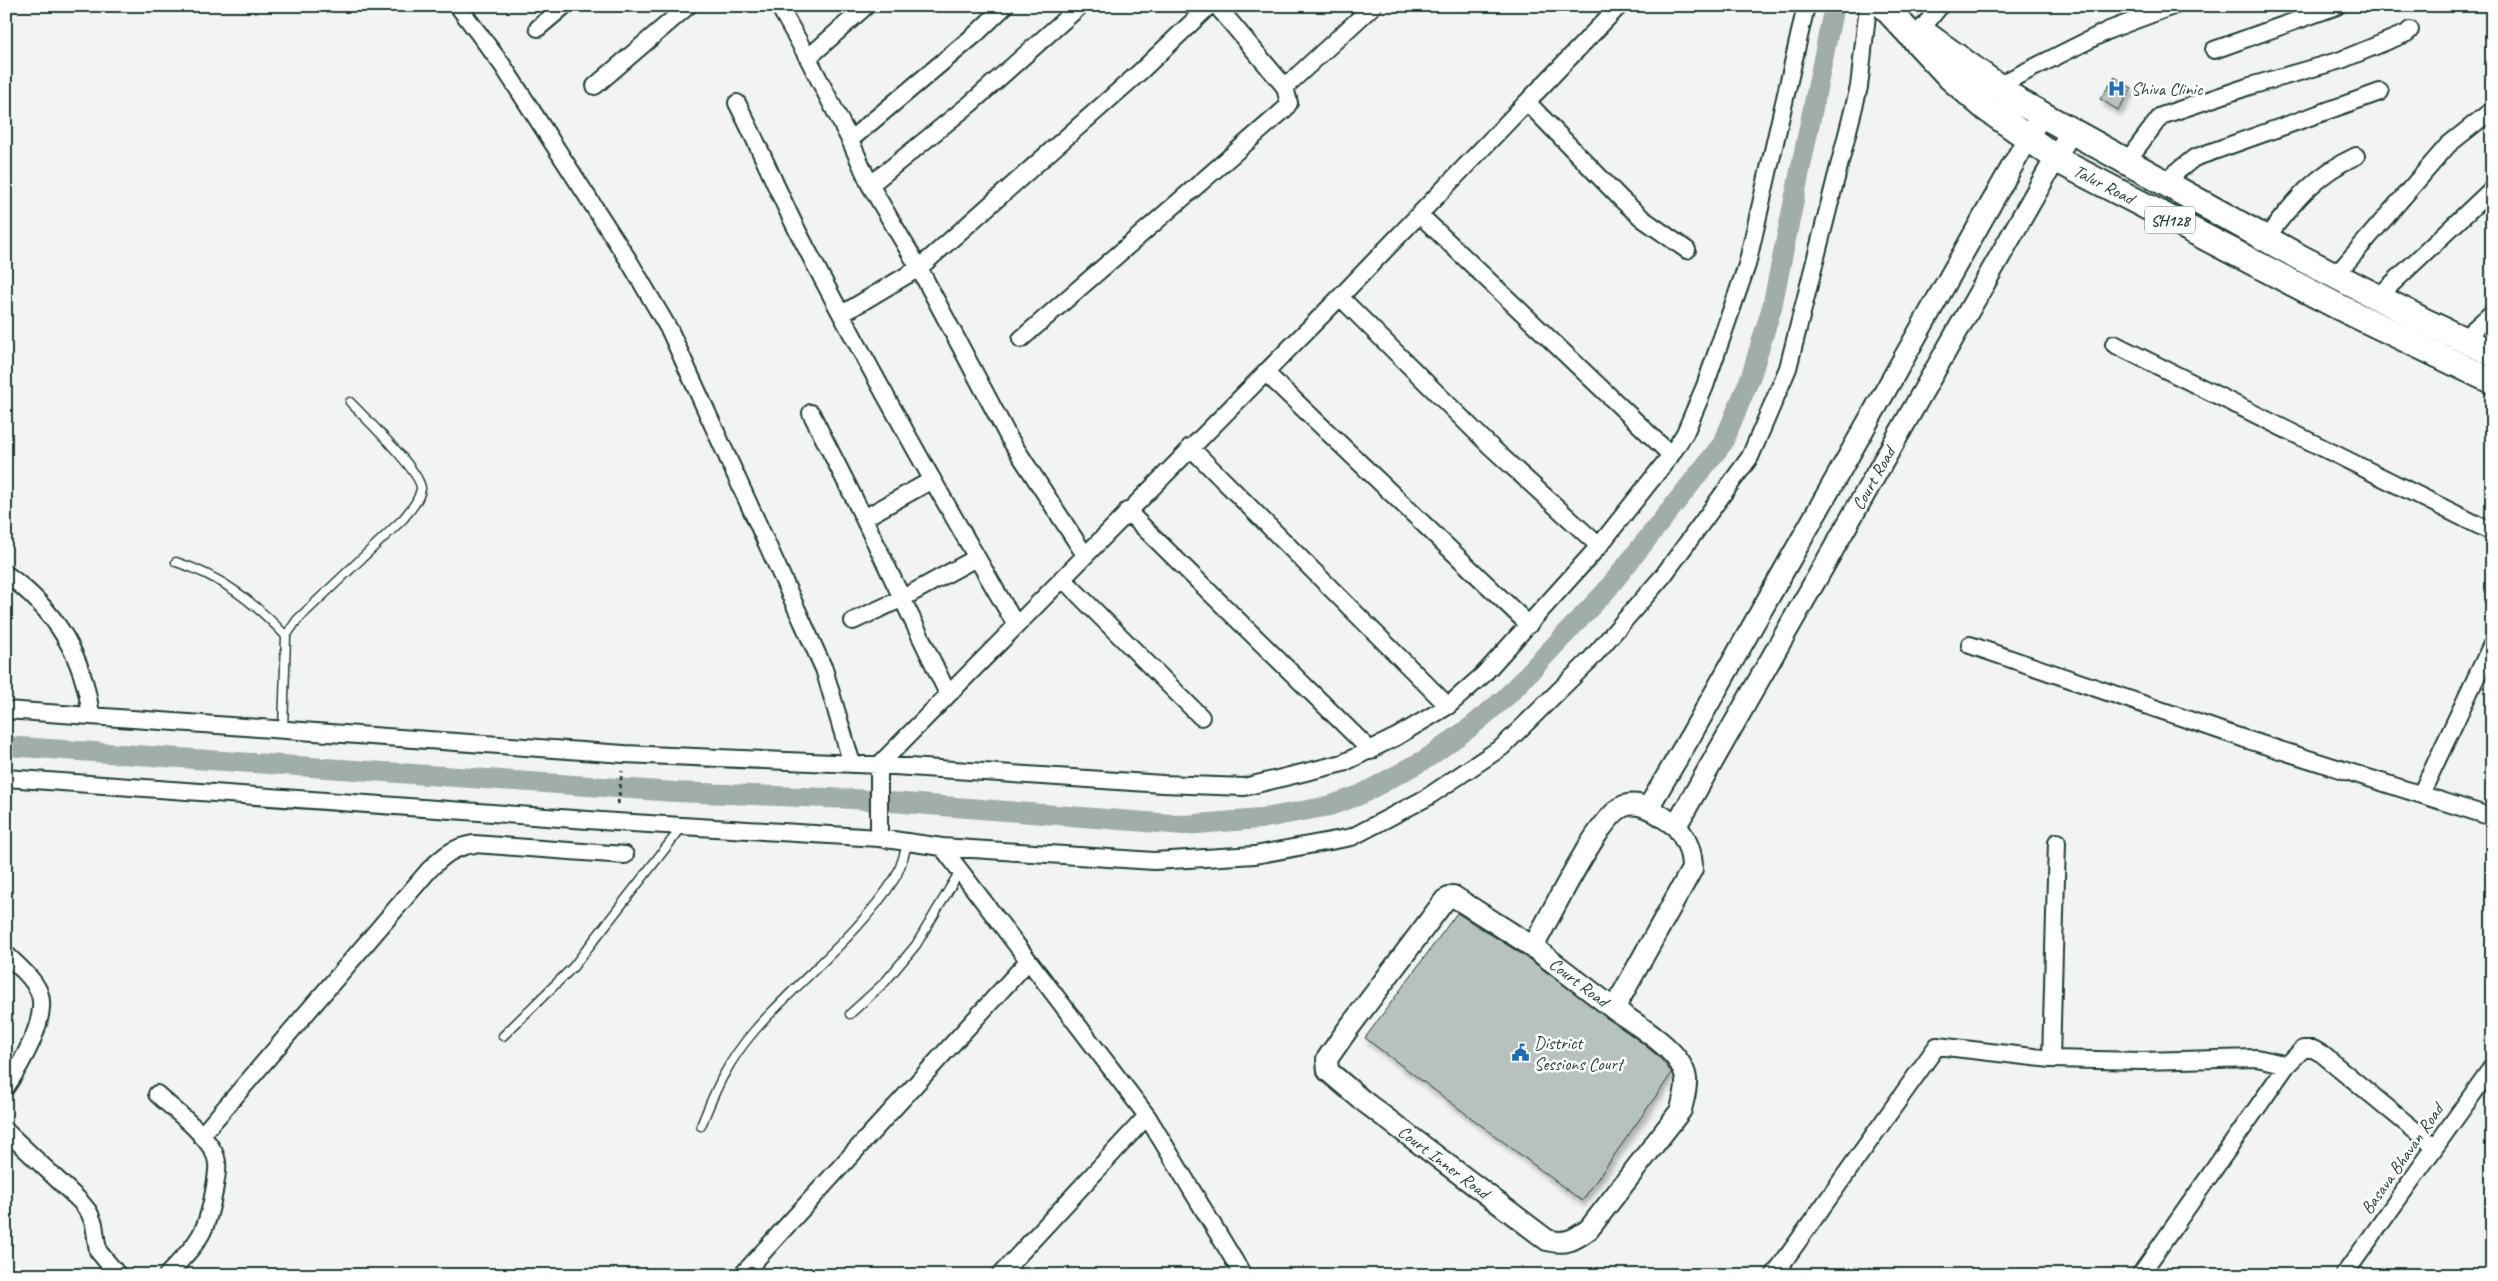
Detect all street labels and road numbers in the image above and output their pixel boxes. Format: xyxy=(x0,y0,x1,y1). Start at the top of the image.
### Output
street label: Talur Road xyxy=(2070,159,2140,210)
road number: SH128 xyxy=(2145,206,2195,234)
street label: Court Road xyxy=(1847,441,1901,514)
street label: Court Road xyxy=(1545,953,1615,1014)
street label: Basava Bhavan Road xyxy=(2356,1097,2450,1218)
street label: Court Inner Road xyxy=(1394,1120,1496,1205)

